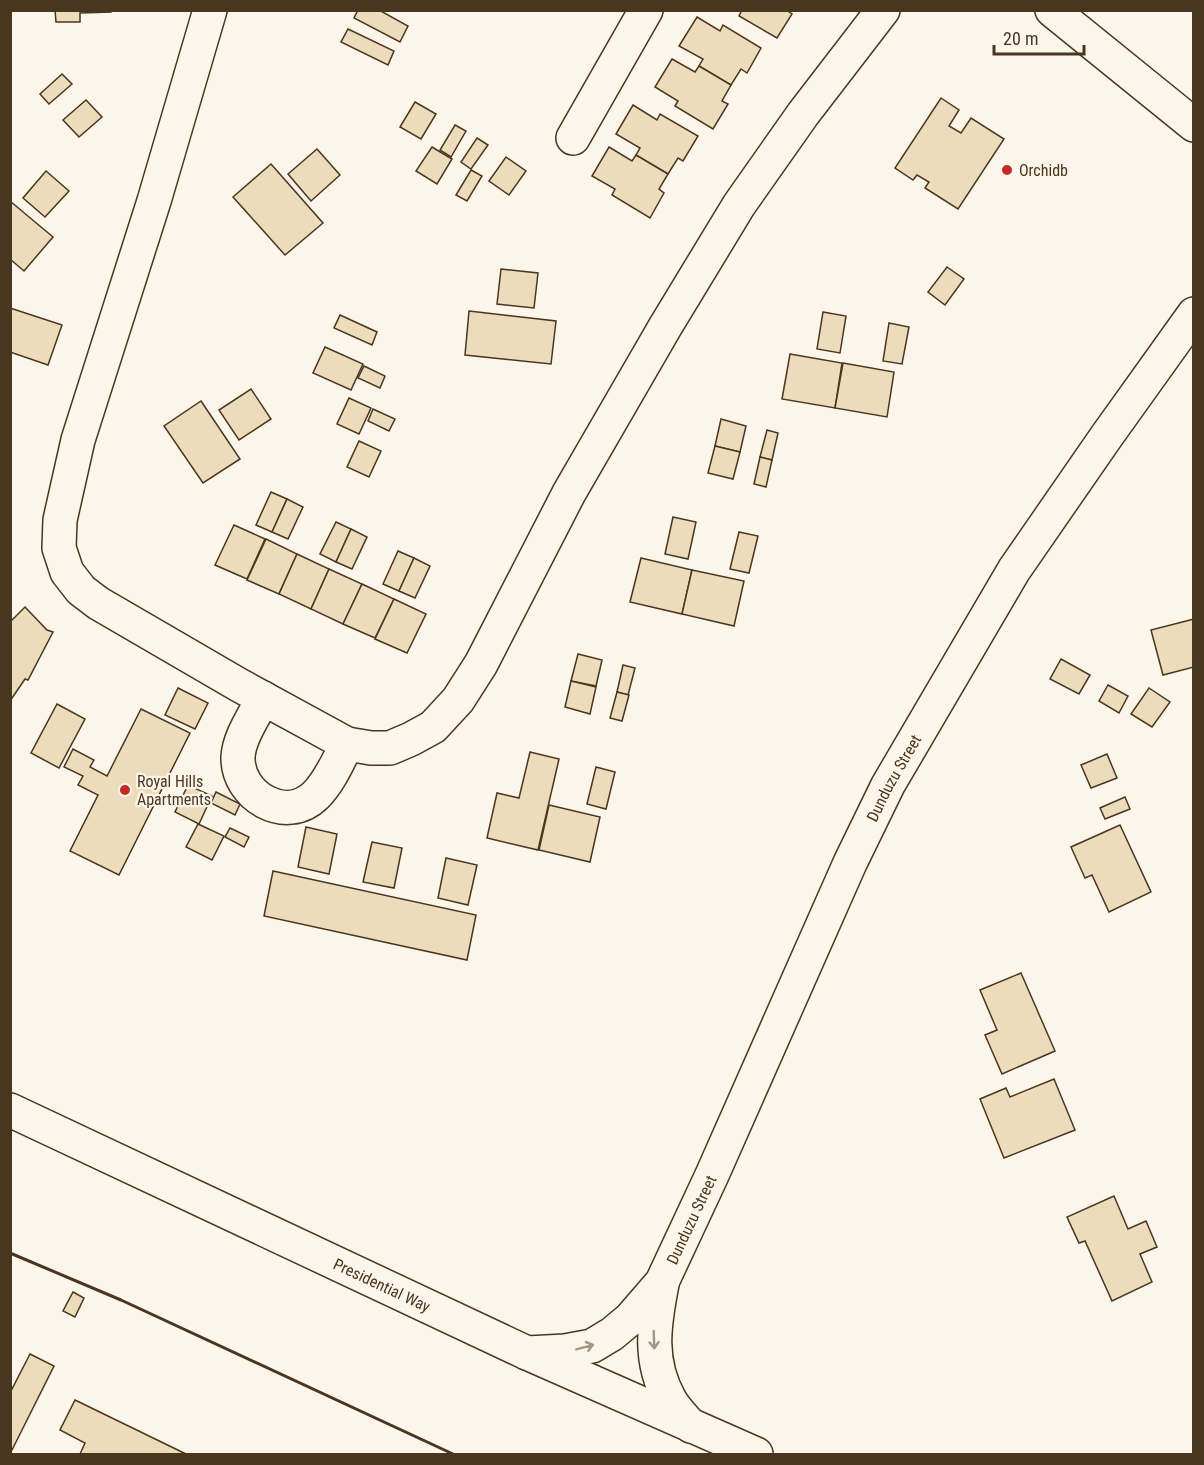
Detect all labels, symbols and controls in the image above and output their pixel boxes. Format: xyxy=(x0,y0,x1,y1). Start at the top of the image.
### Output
scale bar xyxy=(994,18,1084,56)
text: 20 m xyxy=(1003,28,1038,49)
place label: Orchidb xyxy=(1019,161,1068,180)
marker: Orchidb xyxy=(1000,163,1014,177)
street label: Dunduzu Street xyxy=(862,731,925,825)
place label: Royal Hills Apartments xyxy=(137,772,211,809)
marker: Royal Hills Apartments xyxy=(118,783,132,797)
street label: Dunduzu Street xyxy=(662,1172,720,1267)
street label: Presidential Way xyxy=(330,1254,434,1316)
one-way arrow xyxy=(648,1329,660,1349)
one-way arrow xyxy=(575,1340,594,1352)

